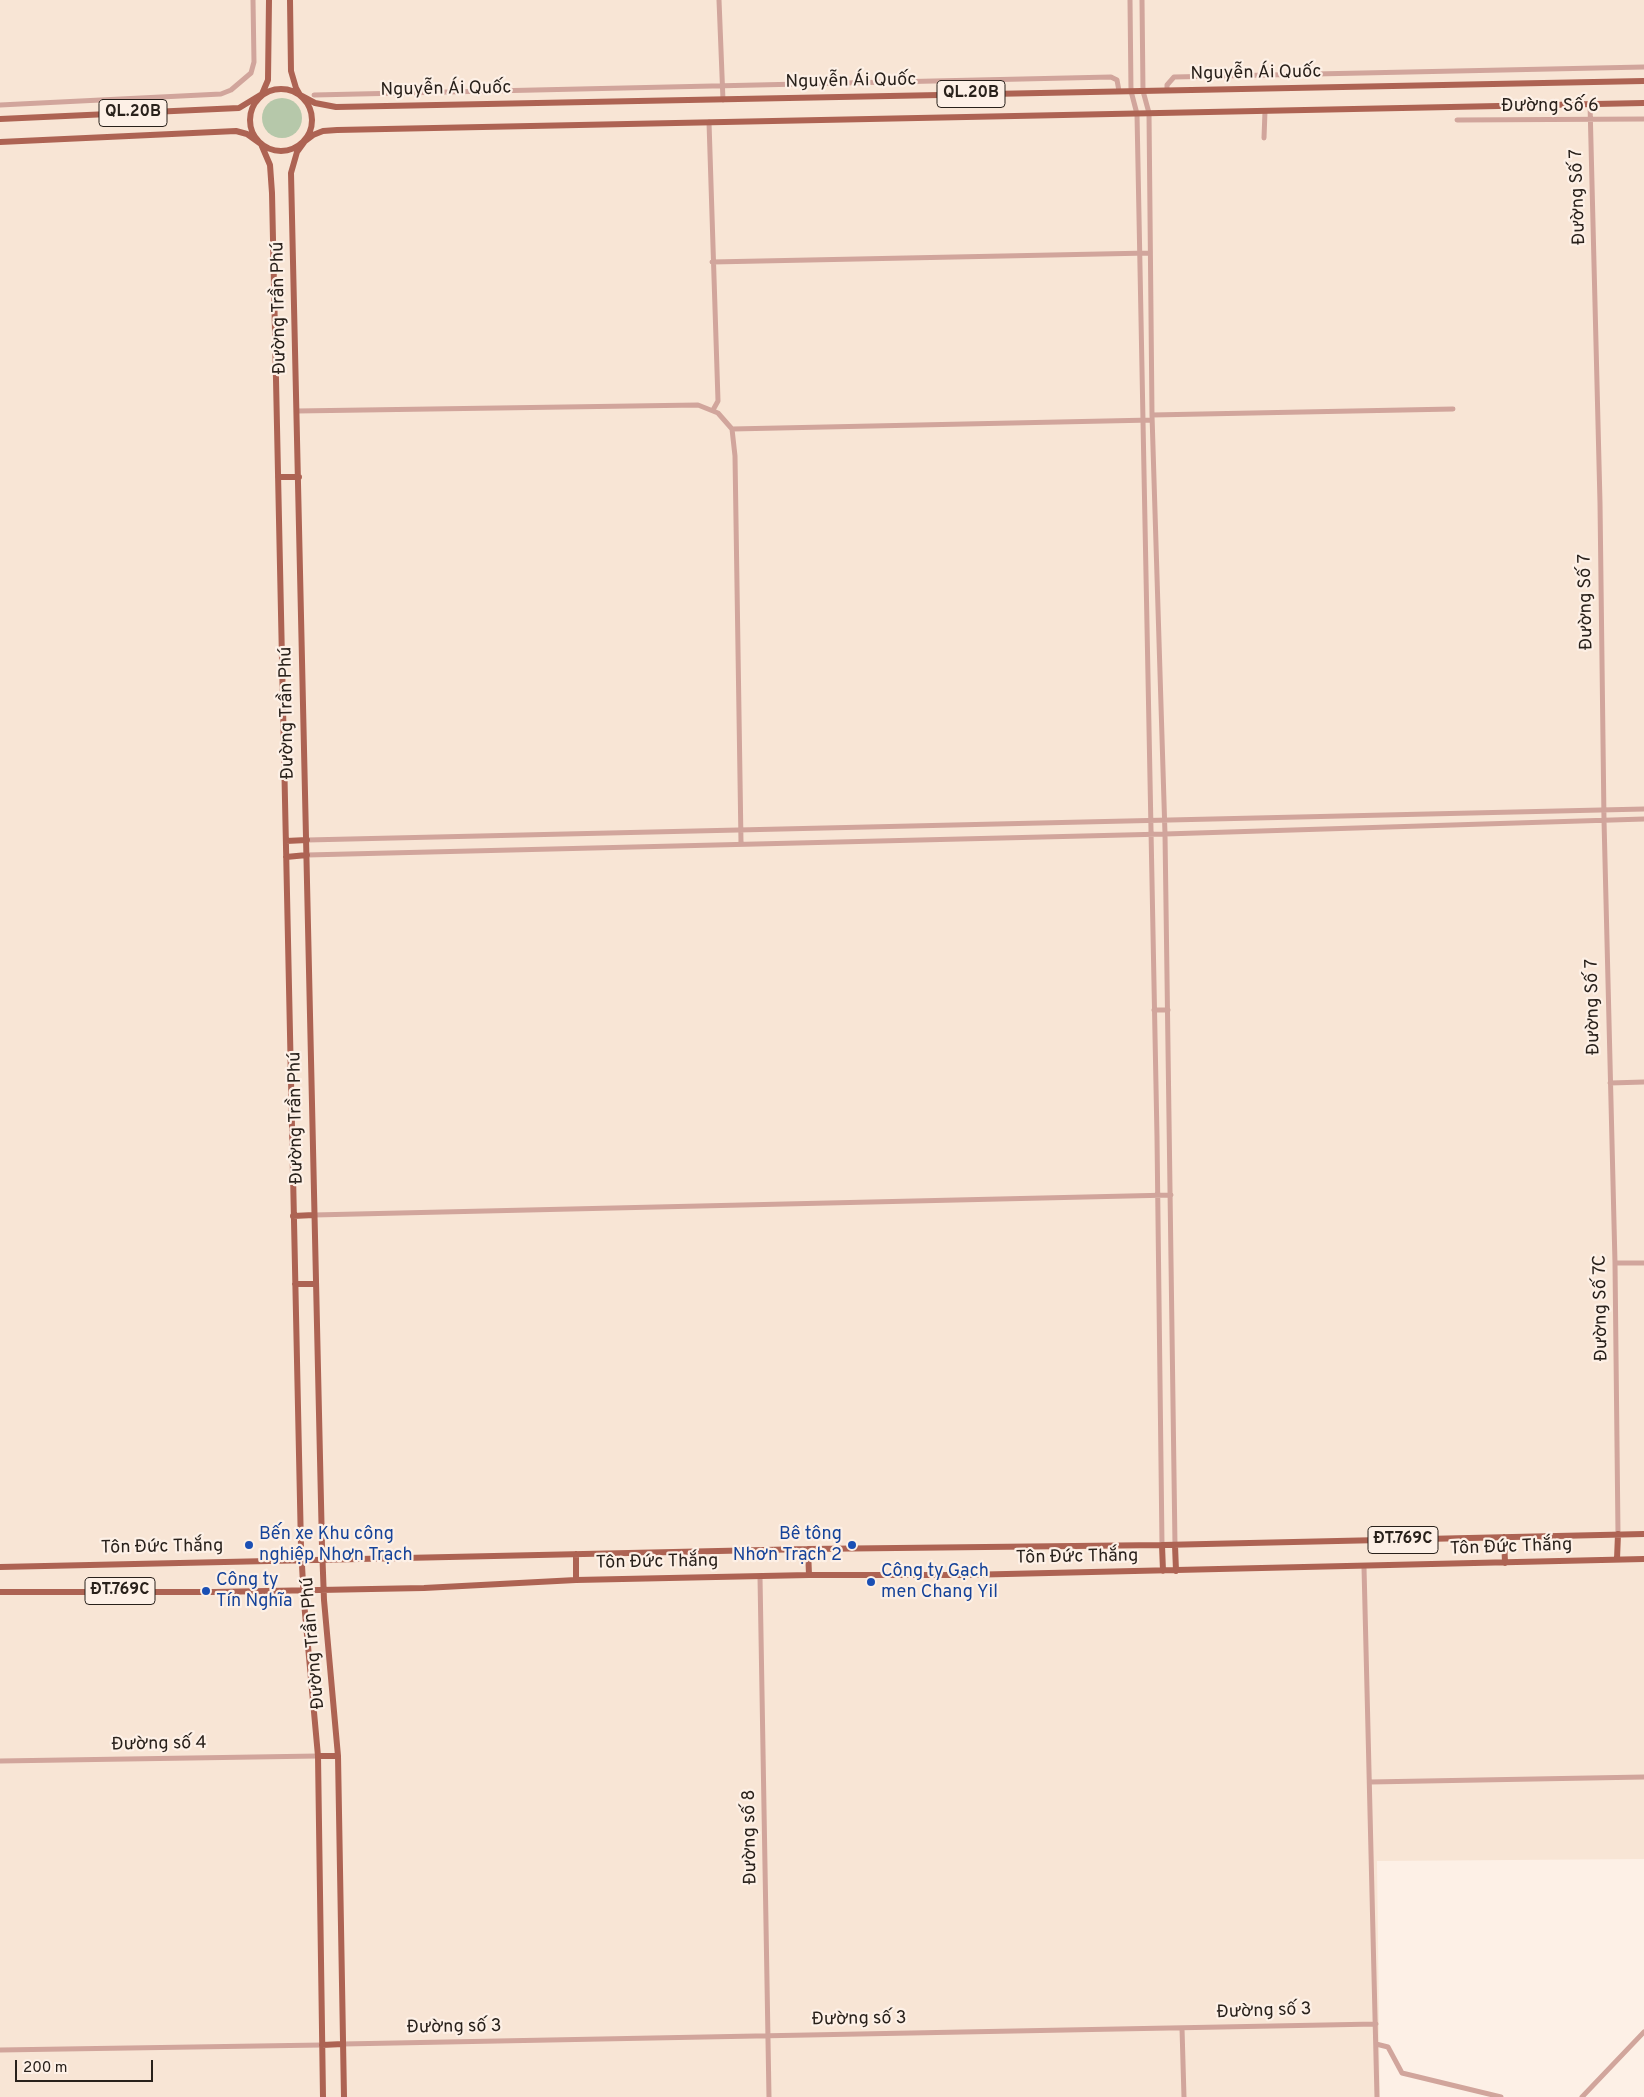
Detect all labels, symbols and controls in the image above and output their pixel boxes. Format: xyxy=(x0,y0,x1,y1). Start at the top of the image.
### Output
street label: Nguyễn Ái Quốc xyxy=(1190,62,1322,86)
street label: Nguyễn Ái Quốc xyxy=(785,70,917,94)
street label: Nguyễn Ái Quốc xyxy=(380,78,512,102)
road number: QL.20B xyxy=(937,80,1005,108)
street label: Đường Số 6 xyxy=(1501,96,1599,118)
road number: QL.20B xyxy=(99,100,167,126)
street label: Đường Số 7 xyxy=(1567,149,1591,245)
street label: Đường Trần Phú xyxy=(268,242,292,374)
street label: Đường Số 7 xyxy=(1575,554,1599,650)
street label: Đường Trần Phú xyxy=(276,647,300,779)
street label: Đường Số 7 xyxy=(1582,959,1606,1055)
street label: Đường Trần Phú xyxy=(285,1052,309,1184)
street label: Đường Số 7C xyxy=(1590,1254,1614,1362)
place label: Bến xe Khu công nghiệp Nhơn Trạch xyxy=(259,1524,413,1566)
place label: Bê tông Nhơn Trạch 2 xyxy=(733,1524,842,1566)
road number: ĐT.769C xyxy=(1368,1526,1438,1554)
street label: Tôn Đức Thắng xyxy=(1449,1535,1573,1561)
street label: Tôn Đức Thắng xyxy=(101,1536,223,1560)
marker: Bến xe Khu công nghiệp Nhơn Trạch xyxy=(243,1539,255,1551)
marker: Bê tông Nhơn Trạch 2 xyxy=(846,1539,858,1551)
street label: Tôn Đức Thắng xyxy=(1016,1546,1138,1570)
street label: Tôn Đức Thắng xyxy=(596,1551,718,1575)
place label: Công ty Gạch men Chang Yil xyxy=(881,1561,998,1604)
place label: Công ty Tín Nghĩa xyxy=(216,1570,293,1612)
street label: Đường Trần Phú xyxy=(297,1576,331,1710)
marker: Công ty Gạch men Chang Yil xyxy=(865,1576,877,1588)
road number: ĐT.769C xyxy=(85,1578,155,1604)
marker: Công ty Tín Nghĩa xyxy=(200,1585,212,1597)
street label: Đường số 4 xyxy=(111,1733,207,1757)
street label: Đường số 8 xyxy=(739,1789,763,1885)
street label: Đường số 3 xyxy=(1216,2000,1312,2024)
street label: Đường số 3 xyxy=(811,2008,907,2032)
street label: Đường số 3 xyxy=(406,2016,502,2040)
scale bar xyxy=(18,2050,155,2082)
text: 200 m xyxy=(23,2059,68,2078)

